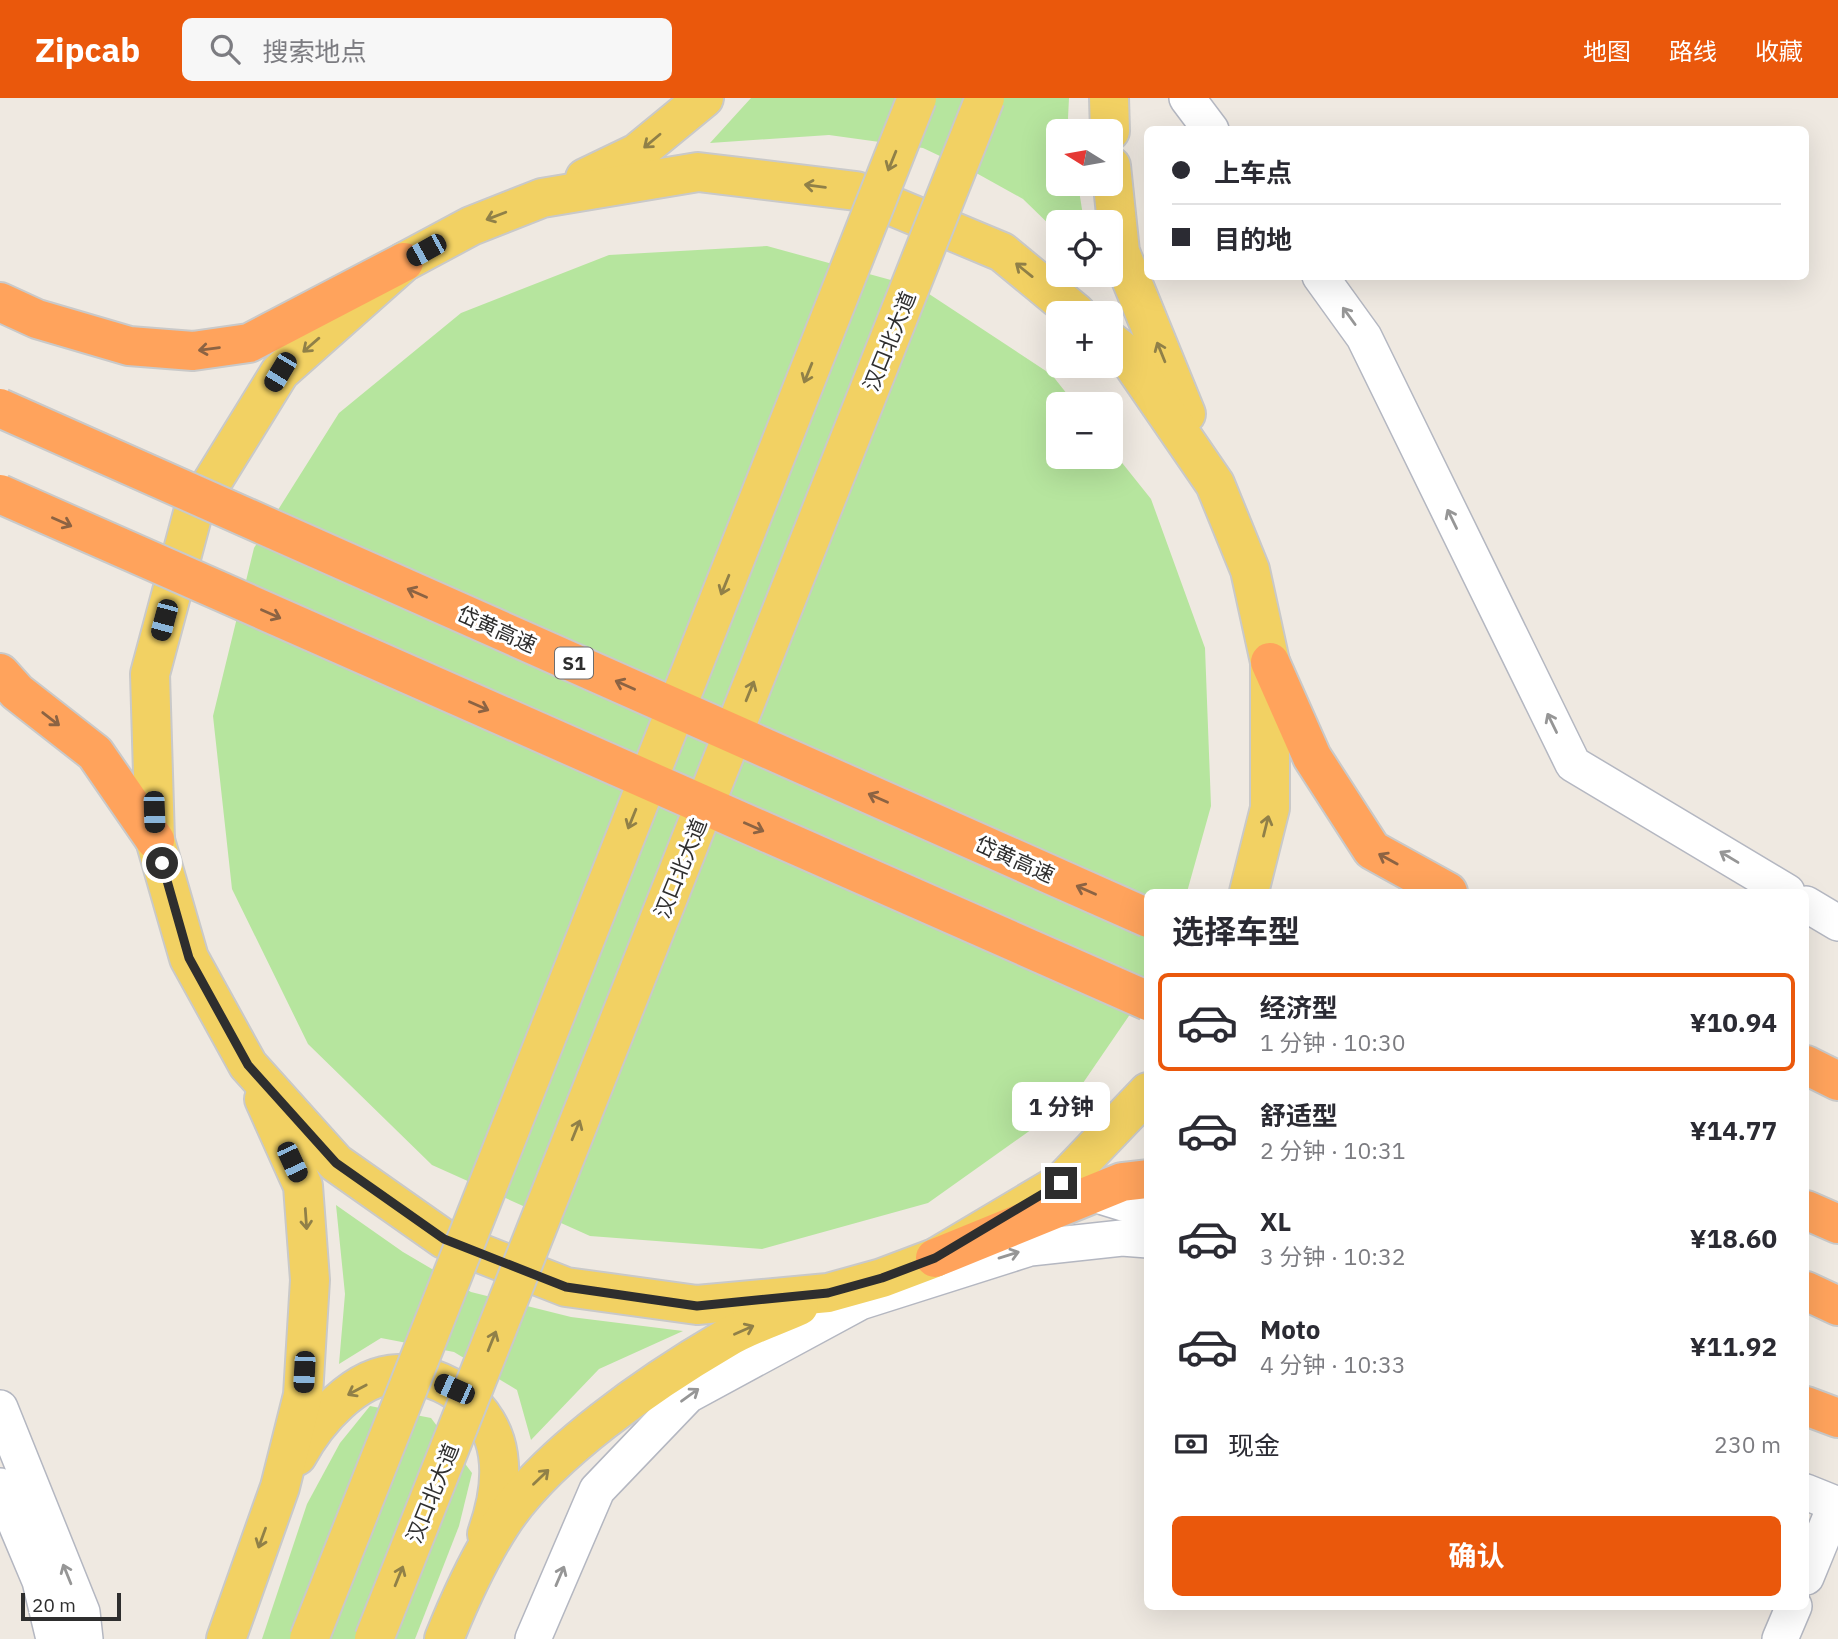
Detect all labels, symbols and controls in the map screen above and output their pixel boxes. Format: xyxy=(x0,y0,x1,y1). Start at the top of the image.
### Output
search box xyxy=(182,18,672,81)
text: Zipcab xyxy=(35,28,140,71)
icon: search xyxy=(206,30,244,68)
text: 搜索地点 xyxy=(262,34,366,68)
text: 地图 xyxy=(1583,35,1631,67)
text: 路线 xyxy=(1669,35,1717,67)
text: 收藏 xyxy=(1755,35,1803,67)
north arrow xyxy=(1046,119,1124,196)
map controls xyxy=(1046,119,1123,469)
one-way arrow xyxy=(643,134,661,149)
one-way arrow xyxy=(884,150,897,172)
text: 上车点 xyxy=(1214,155,1292,189)
one-way arrow xyxy=(804,179,827,192)
one-way arrow xyxy=(486,210,507,223)
button: locate xyxy=(1046,210,1123,287)
text: 目的地 xyxy=(1214,222,1292,256)
car xyxy=(403,231,450,269)
one-way arrow xyxy=(1015,262,1033,278)
street label: 汉口北大道 xyxy=(856,287,922,395)
button: + xyxy=(1046,301,1123,378)
one-way arrow xyxy=(1342,308,1357,326)
one-way arrow xyxy=(302,337,320,353)
one-way arrow xyxy=(198,342,221,355)
one-way arrow xyxy=(1154,342,1167,364)
car xyxy=(261,349,300,395)
one-way arrow xyxy=(801,362,814,383)
button: − xyxy=(1046,392,1123,469)
one-way arrow xyxy=(1445,509,1458,530)
one-way arrow xyxy=(51,516,73,529)
one-way arrow xyxy=(717,573,730,595)
one-way arrow xyxy=(407,586,428,599)
car xyxy=(149,597,180,643)
street label: 岱黄高速 xyxy=(453,599,541,659)
one-way arrow xyxy=(259,608,281,621)
road number: S1 xyxy=(555,648,593,678)
one-way arrow xyxy=(615,678,636,691)
one-way arrow xyxy=(745,680,758,702)
one-way arrow xyxy=(467,700,489,713)
one-way arrow xyxy=(41,711,59,726)
one-way arrow xyxy=(1545,713,1559,734)
car xyxy=(143,791,166,833)
one-way arrow xyxy=(868,791,889,804)
one-way arrow xyxy=(625,808,638,830)
street label: 汉口北大道 xyxy=(647,814,713,922)
one-way arrow xyxy=(1260,816,1273,838)
one-way arrow xyxy=(743,821,764,834)
street label: 岱黄高速 xyxy=(971,829,1059,889)
route start xyxy=(146,847,178,879)
one-way arrow xyxy=(1719,850,1739,864)
one-way arrow xyxy=(1379,852,1399,866)
one-way arrow xyxy=(1075,883,1097,896)
text: 选择车型 xyxy=(1172,910,1300,952)
text: 经济型 xyxy=(1260,990,1338,1024)
icon: car xyxy=(1176,991,1239,1054)
text: ¥10.94 xyxy=(1690,1005,1777,1039)
text: 1 分钟 · 10:30 xyxy=(1260,1027,1406,1057)
callout: 1 分钟 xyxy=(1012,1082,1110,1130)
text: 1 分钟 xyxy=(1028,1091,1094,1121)
text: 舒适型 xyxy=(1260,1098,1338,1132)
icon: car xyxy=(1176,1099,1239,1162)
text: ¥14.77 xyxy=(1690,1113,1777,1147)
one-way arrow xyxy=(571,1119,584,1141)
text: 2 分钟 · 10:31 xyxy=(1260,1135,1406,1165)
car xyxy=(274,1139,311,1185)
route end xyxy=(1045,1167,1077,1199)
text: XL xyxy=(1260,1204,1291,1238)
icon: car xyxy=(1176,1207,1239,1270)
one-way arrow xyxy=(300,1208,313,1230)
text: ¥18.60 xyxy=(1690,1221,1777,1255)
text: 3 分钟 · 10:32 xyxy=(1260,1241,1406,1271)
one-way arrow xyxy=(998,1248,1020,1261)
text: Moto xyxy=(1260,1312,1320,1346)
icon: car xyxy=(1176,1315,1239,1378)
one-way arrow xyxy=(733,1323,755,1336)
text: ¥11.92 xyxy=(1690,1329,1777,1363)
one-way arrow xyxy=(487,1331,500,1353)
text: 4 分钟 · 10:33 xyxy=(1260,1349,1406,1379)
car xyxy=(293,1350,316,1394)
car xyxy=(431,1371,478,1407)
one-way arrow xyxy=(347,1383,368,1397)
one-way arrow xyxy=(681,1388,700,1403)
icon: cash xyxy=(1172,1425,1210,1463)
text: 现金 xyxy=(1228,1428,1280,1462)
text: 230 m xyxy=(1714,1429,1781,1459)
street label: 汉口北大道 xyxy=(399,1439,465,1547)
one-way arrow xyxy=(532,1468,549,1485)
button: 确认 xyxy=(1172,1516,1781,1596)
one-way arrow xyxy=(255,1527,267,1549)
one-way arrow xyxy=(59,1563,72,1585)
one-way arrow xyxy=(394,1565,407,1587)
one-way arrow xyxy=(554,1566,567,1588)
scale bar xyxy=(21,1590,121,1622)
text: 20 m xyxy=(32,1593,76,1617)

